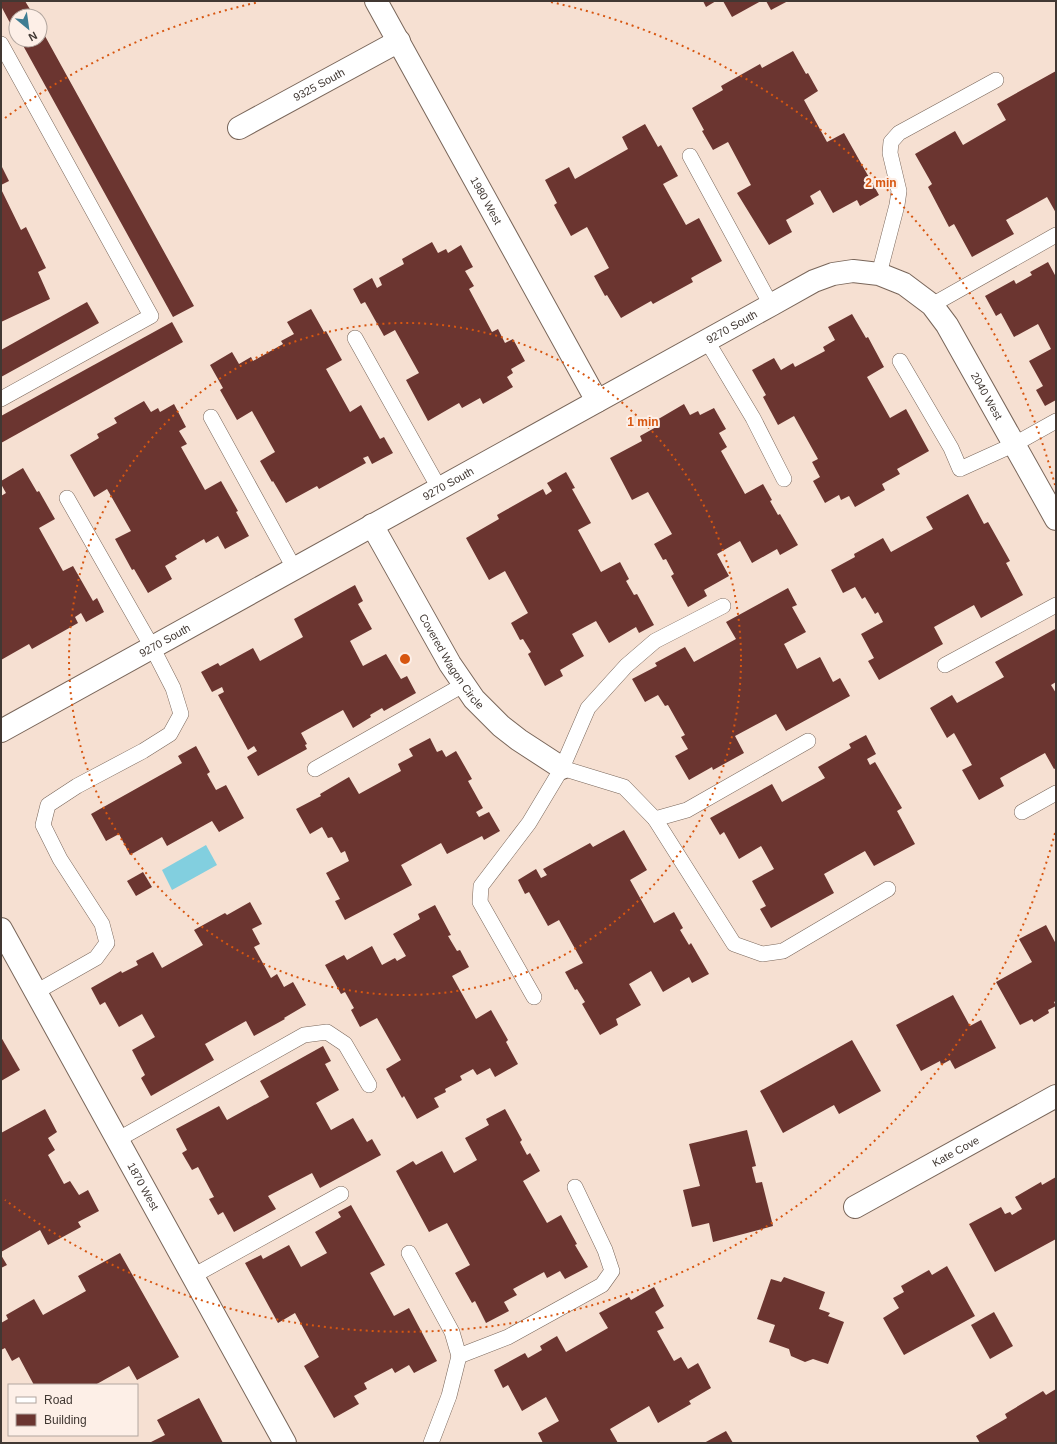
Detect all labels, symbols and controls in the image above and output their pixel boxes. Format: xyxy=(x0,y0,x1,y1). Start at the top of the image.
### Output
north arrow xyxy=(8,8,48,48)
text: N xyxy=(26,30,39,44)
street label: 9325 South xyxy=(291,66,347,103)
street label: 1980 West xyxy=(468,175,504,226)
text: 2 min xyxy=(865,176,897,190)
street label: 9270 South xyxy=(704,308,759,346)
street label: 2040 West xyxy=(969,370,1005,422)
text: 1 min xyxy=(627,415,659,429)
street label: 9270 South xyxy=(421,465,476,503)
street label: Covered Wagon Circle xyxy=(417,612,486,711)
street label: 9270 South xyxy=(137,622,192,659)
centre of rings xyxy=(398,652,412,666)
street label: Kate Cove xyxy=(930,1134,981,1169)
street label: 1870 West xyxy=(125,1160,161,1212)
legend xyxy=(8,1384,138,1436)
text: Road xyxy=(44,1393,73,1407)
text: Building xyxy=(44,1413,87,1427)

